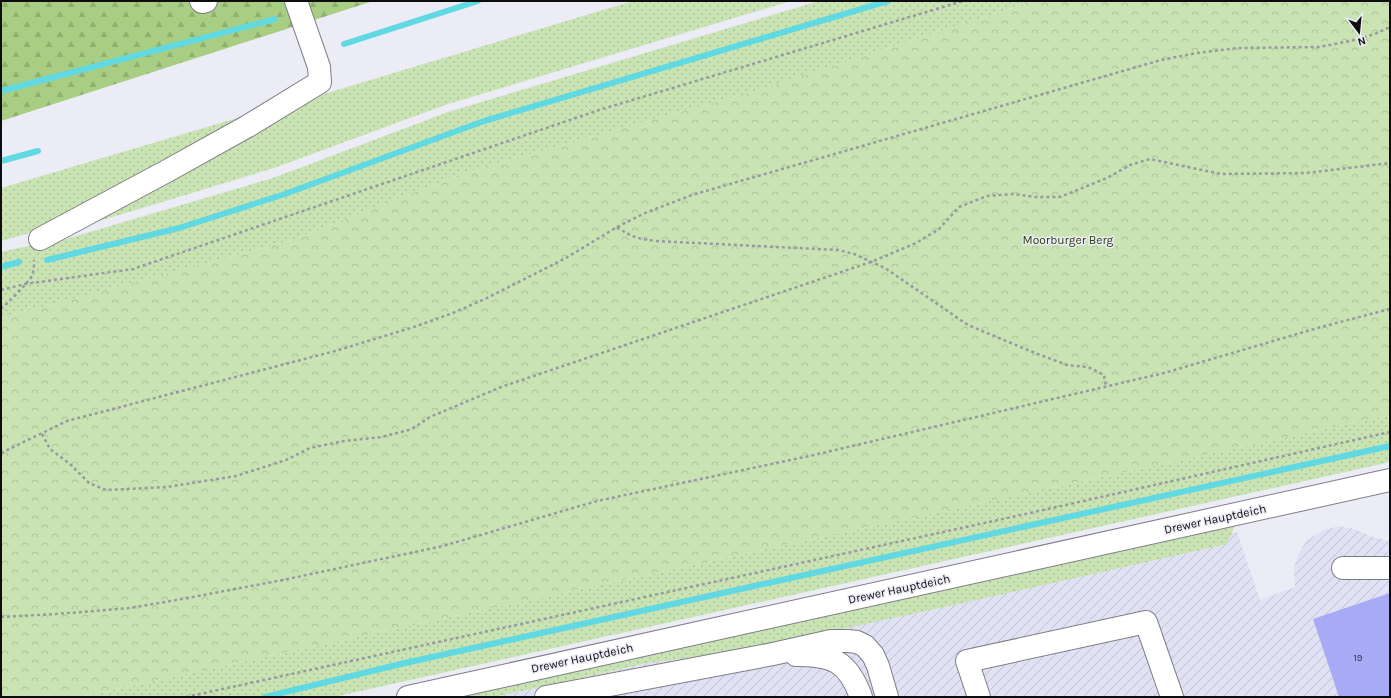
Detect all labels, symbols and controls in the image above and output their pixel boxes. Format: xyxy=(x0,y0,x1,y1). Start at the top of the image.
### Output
north arrow xyxy=(1339,12,1379,52)
text: N xyxy=(1356,34,1367,48)
park label: Moorburger Berg xyxy=(1023,233,1114,247)
street label: Drewer Hauptdeich xyxy=(1163,501,1267,537)
street label: Drewer Hauptdeich xyxy=(847,571,951,607)
street label: Drewer Hauptdeich xyxy=(530,640,634,676)
house number: 19 xyxy=(1353,652,1363,664)

